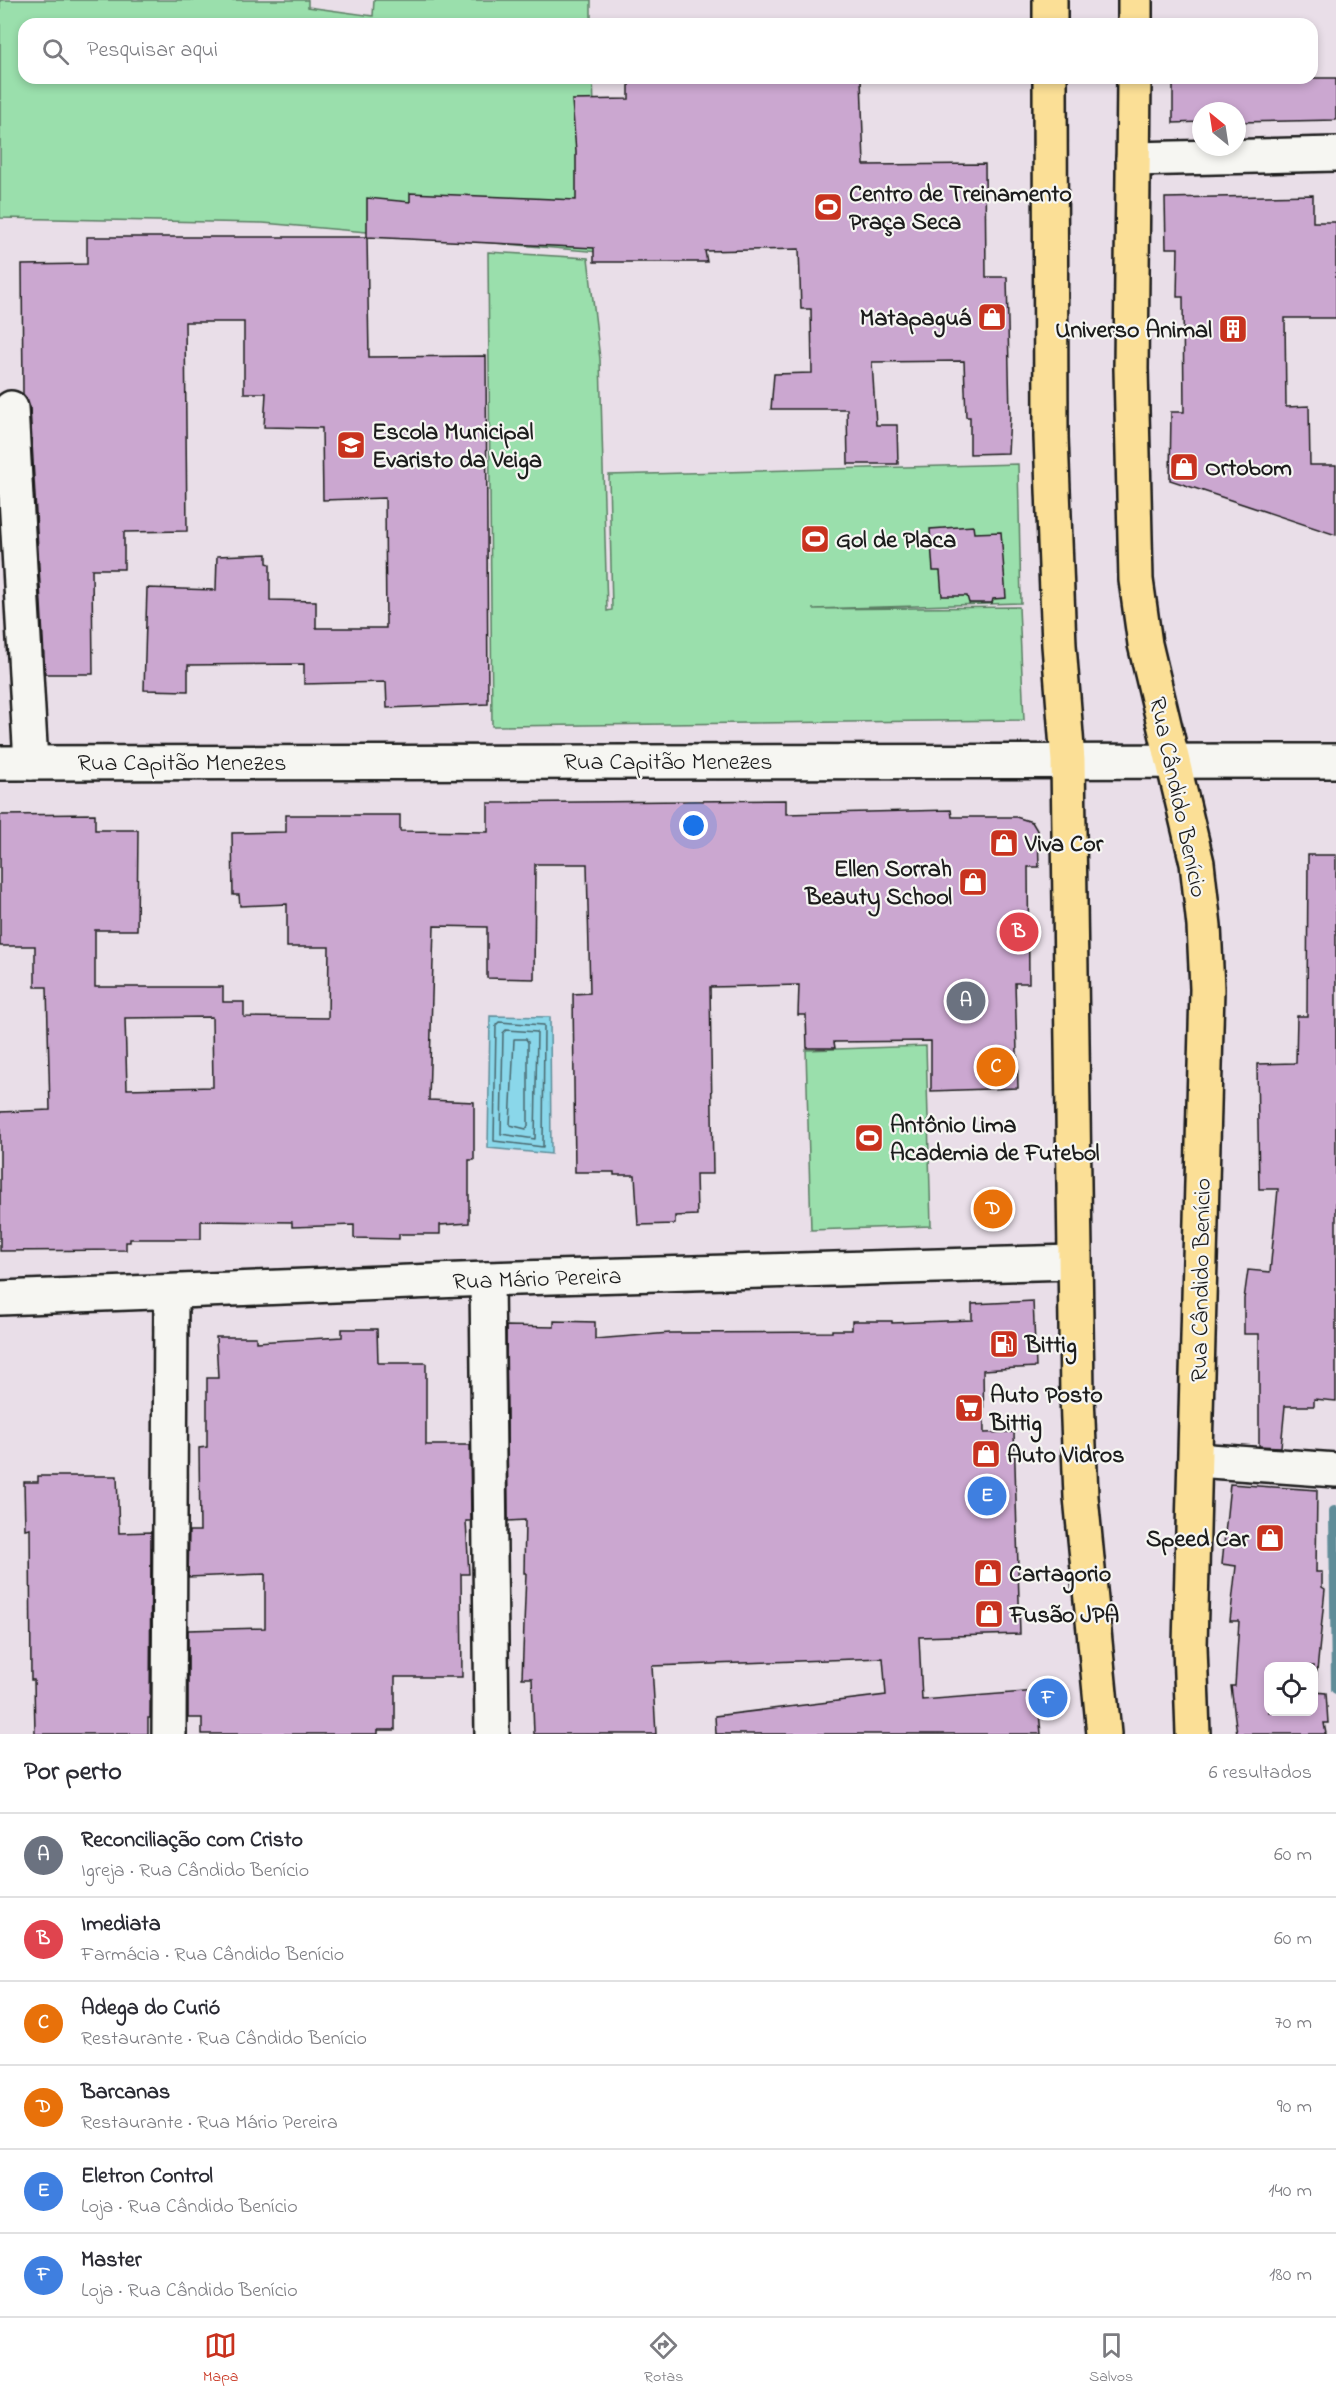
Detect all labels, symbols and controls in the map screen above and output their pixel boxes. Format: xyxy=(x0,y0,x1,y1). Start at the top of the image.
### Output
search box xyxy=(18,18,1318,84)
icon: search xyxy=(39,35,72,68)
text: Pesquisar aqui xyxy=(87,35,218,67)
north arrow xyxy=(1192,102,1246,156)
place label: Centro de Treinamento Praça Seca xyxy=(849,178,1072,241)
sports icon: Centro de Treinamento Praça Seca xyxy=(812,191,844,223)
shop icon: Matapaguá xyxy=(976,301,1008,333)
place label: Matapaguá xyxy=(860,302,972,338)
building icon: Universo Animal xyxy=(1217,313,1249,345)
place label: Universo Animal xyxy=(1055,314,1212,349)
place label: Escola Municipal Evaristo da Veiga xyxy=(372,416,542,480)
school or university icon: Escola Municipal Evaristo da Veiga xyxy=(335,429,367,461)
shop icon: Ortobom xyxy=(1168,451,1200,483)
place label: Ortobom xyxy=(1205,452,1292,487)
sports icon: Gol de Placa xyxy=(799,523,831,555)
place label: Gol de Placa xyxy=(836,524,956,559)
street label: Rua Cândido Benício xyxy=(1138,694,1215,901)
street label: Rua Capitão Menezes xyxy=(563,746,773,781)
street label: Rua Capitão Menezes xyxy=(77,747,287,782)
your location xyxy=(679,811,708,840)
shop icon: Viva Cor xyxy=(988,827,1020,859)
place label: Viva Cor xyxy=(1024,828,1104,863)
place label: Ellen Sorrah Beauty School xyxy=(804,853,952,917)
shop icon: Ellen Sorrah Beauty School xyxy=(957,866,989,898)
pin: B xyxy=(1000,910,1038,954)
pin: A xyxy=(946,978,986,1024)
pin: C xyxy=(976,1044,1016,1090)
place label: Antônio Lima Academia de Futebol xyxy=(890,1109,1100,1172)
sports icon: Antônio Lima Academia de Futebol xyxy=(853,1122,885,1154)
street label: Rua Cândido Benício xyxy=(1183,1178,1222,1382)
pin: D xyxy=(974,1186,1012,1232)
street label: Rua Mário Pereira xyxy=(452,1260,622,1301)
fuel station icon: Bittig xyxy=(988,1328,1020,1360)
place label: Bittig xyxy=(1024,1329,1077,1365)
place label: Auto Posto Bittig xyxy=(989,1379,1103,1443)
supermarket icon: Auto Posto Bittig xyxy=(953,1392,985,1424)
shop icon: Auto Vidros xyxy=(970,1438,1002,1470)
place label: Auto Vidros xyxy=(1007,1439,1124,1474)
pin: E xyxy=(968,1474,1006,1518)
shop icon: Speed Car xyxy=(1254,1522,1286,1554)
place label: Speed Car xyxy=(1146,1523,1250,1558)
shop icon: Cartagorio xyxy=(972,1557,1004,1589)
place label: Cartagorio xyxy=(1009,1558,1111,1594)
shop icon: Fusão JPA xyxy=(973,1598,1005,1630)
place label: Fusão JPA xyxy=(1009,1599,1120,1634)
map controls xyxy=(1264,1662,1318,1716)
button: locate xyxy=(1264,1662,1318,1716)
pin: F xyxy=(1028,1676,1068,1720)
text: Por perto xyxy=(24,1754,122,1792)
text: 6 resultados xyxy=(1209,1759,1312,1788)
text: Reconciliação com Cristo xyxy=(81,1825,303,1857)
text: A xyxy=(37,1841,50,1870)
text: 60 m xyxy=(1274,1841,1312,1870)
text: Igreja · Rua Cândido Benício xyxy=(81,1857,309,1886)
text: Imediata xyxy=(81,1909,161,1941)
text: B xyxy=(37,1925,50,1954)
text: 60 m xyxy=(1274,1925,1312,1954)
text: Farmácia · Rua Cândido Benício xyxy=(81,1941,344,1970)
text: Adega do Curió xyxy=(81,1993,220,2025)
text: C xyxy=(38,2009,49,2038)
text: 70 m xyxy=(1275,2009,1312,2038)
text: Restaurante · Rua Cândido Benício xyxy=(81,2025,367,2054)
text: Barcanas xyxy=(81,2077,170,2109)
text: D xyxy=(36,2093,51,2122)
text: 90 m xyxy=(1277,2093,1312,2122)
text: Restaurante · Rua Mário Pereira xyxy=(81,2109,338,2138)
text: Eletron Control xyxy=(81,2161,213,2193)
text: E xyxy=(37,2177,50,2206)
text: 140 m xyxy=(1268,2177,1312,2206)
text: Loja · Rua Cândido Benício xyxy=(81,2193,298,2222)
text: Master xyxy=(81,2245,142,2277)
text: F xyxy=(37,2261,50,2290)
text: 180 m xyxy=(1269,2261,1312,2290)
text: Loja · Rua Cândido Benício xyxy=(81,2277,298,2306)
tab: Mapa xyxy=(203,2329,238,2389)
tab: Rotas xyxy=(644,2329,683,2389)
tab: Salvos xyxy=(1089,2329,1133,2389)

